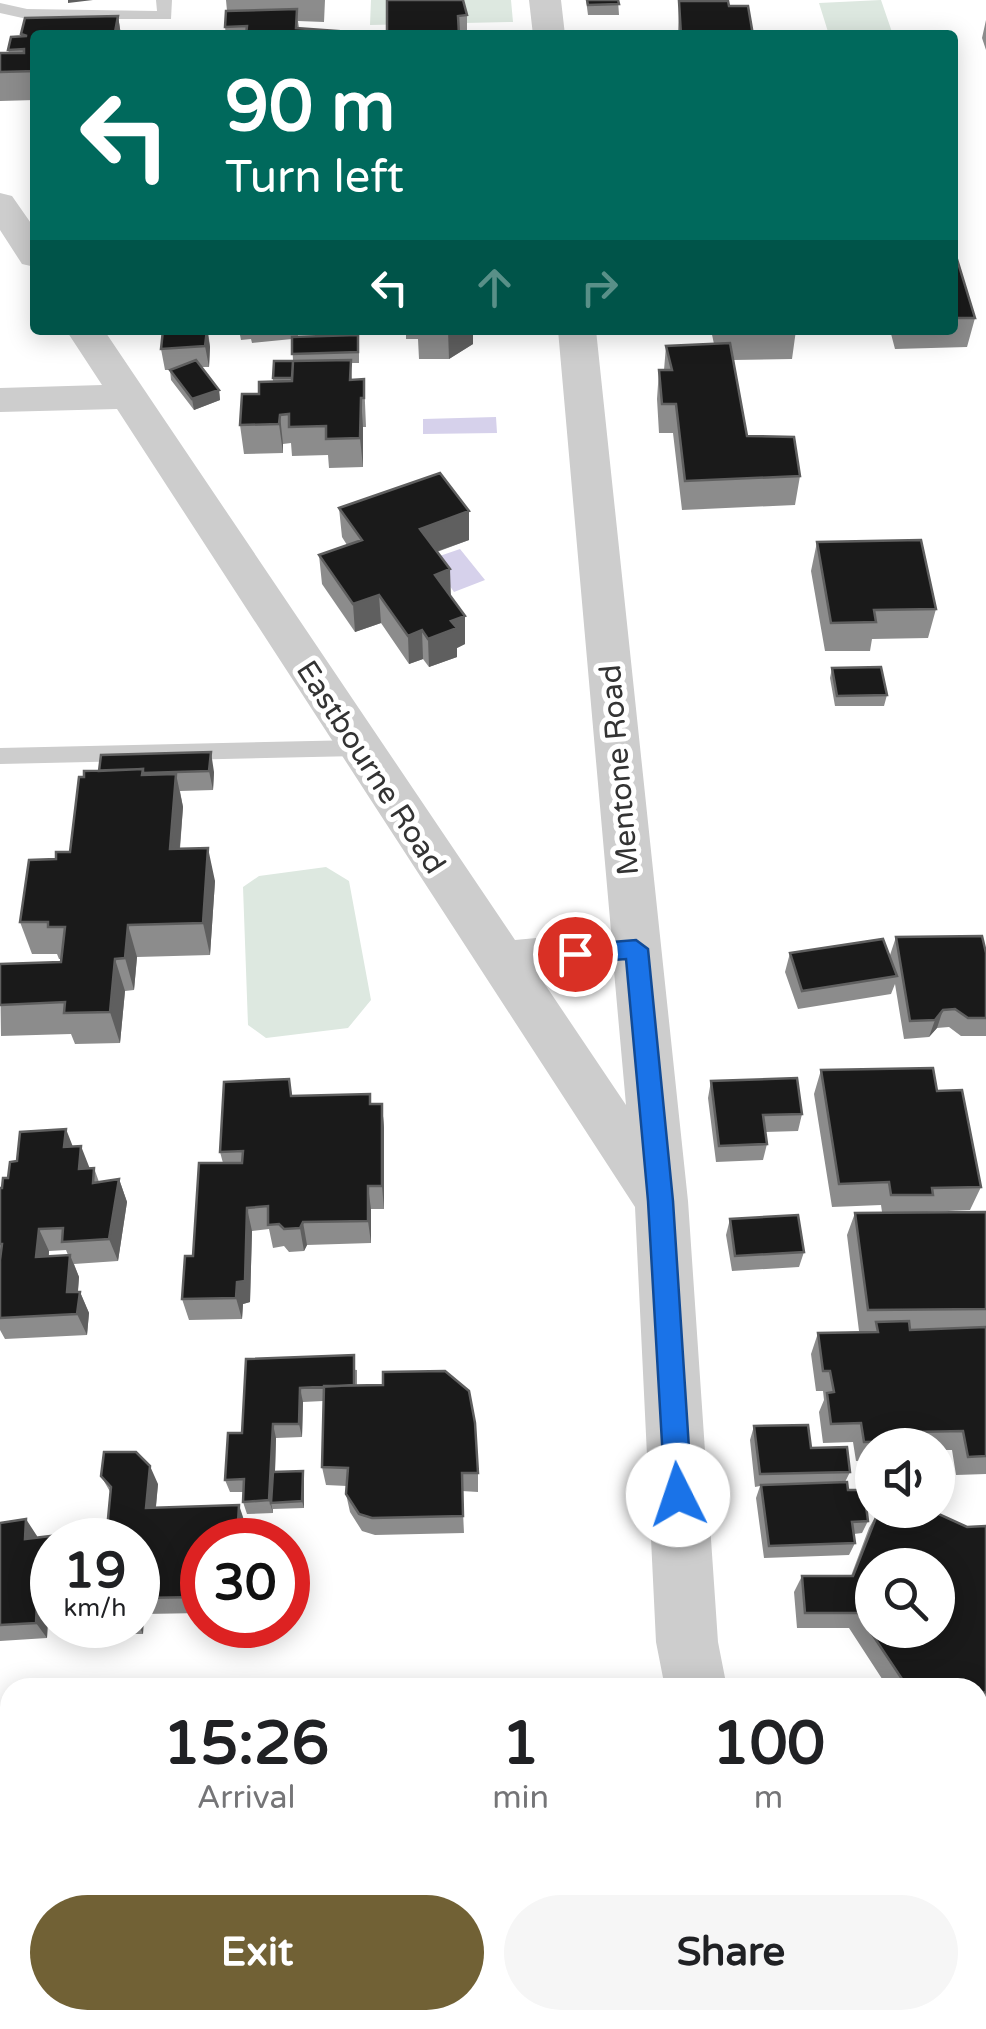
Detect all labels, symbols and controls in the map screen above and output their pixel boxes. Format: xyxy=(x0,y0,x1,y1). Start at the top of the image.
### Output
text: 90 m xyxy=(225,66,395,150)
icon: left xyxy=(60,70,190,200)
text: Turn left xyxy=(225,151,404,205)
icon: left xyxy=(362,260,417,315)
icon: ahead xyxy=(467,260,522,315)
icon: right xyxy=(572,260,627,315)
street label: Eastbourne Road xyxy=(288,654,453,881)
street label: Mentone Road xyxy=(592,663,647,877)
pin xyxy=(533,912,618,997)
icon: arrive xyxy=(548,927,603,982)
map controls xyxy=(855,1428,955,1648)
button: sound xyxy=(855,1428,955,1528)
position arrow xyxy=(626,1443,730,1547)
speed limit sign: 30 xyxy=(180,1518,310,1648)
text: 19 xyxy=(64,1541,126,1601)
button: search xyxy=(855,1548,955,1648)
text: km/h xyxy=(64,1593,126,1623)
text: 15:26 xyxy=(163,1708,329,1780)
text: 1 xyxy=(502,1708,539,1780)
text: 100 xyxy=(712,1708,825,1780)
text: Arrival xyxy=(197,1779,296,1817)
text: min xyxy=(492,1779,549,1817)
text: m xyxy=(754,1779,783,1817)
button: Exit xyxy=(30,1895,484,2010)
button: Share xyxy=(504,1895,958,2010)

